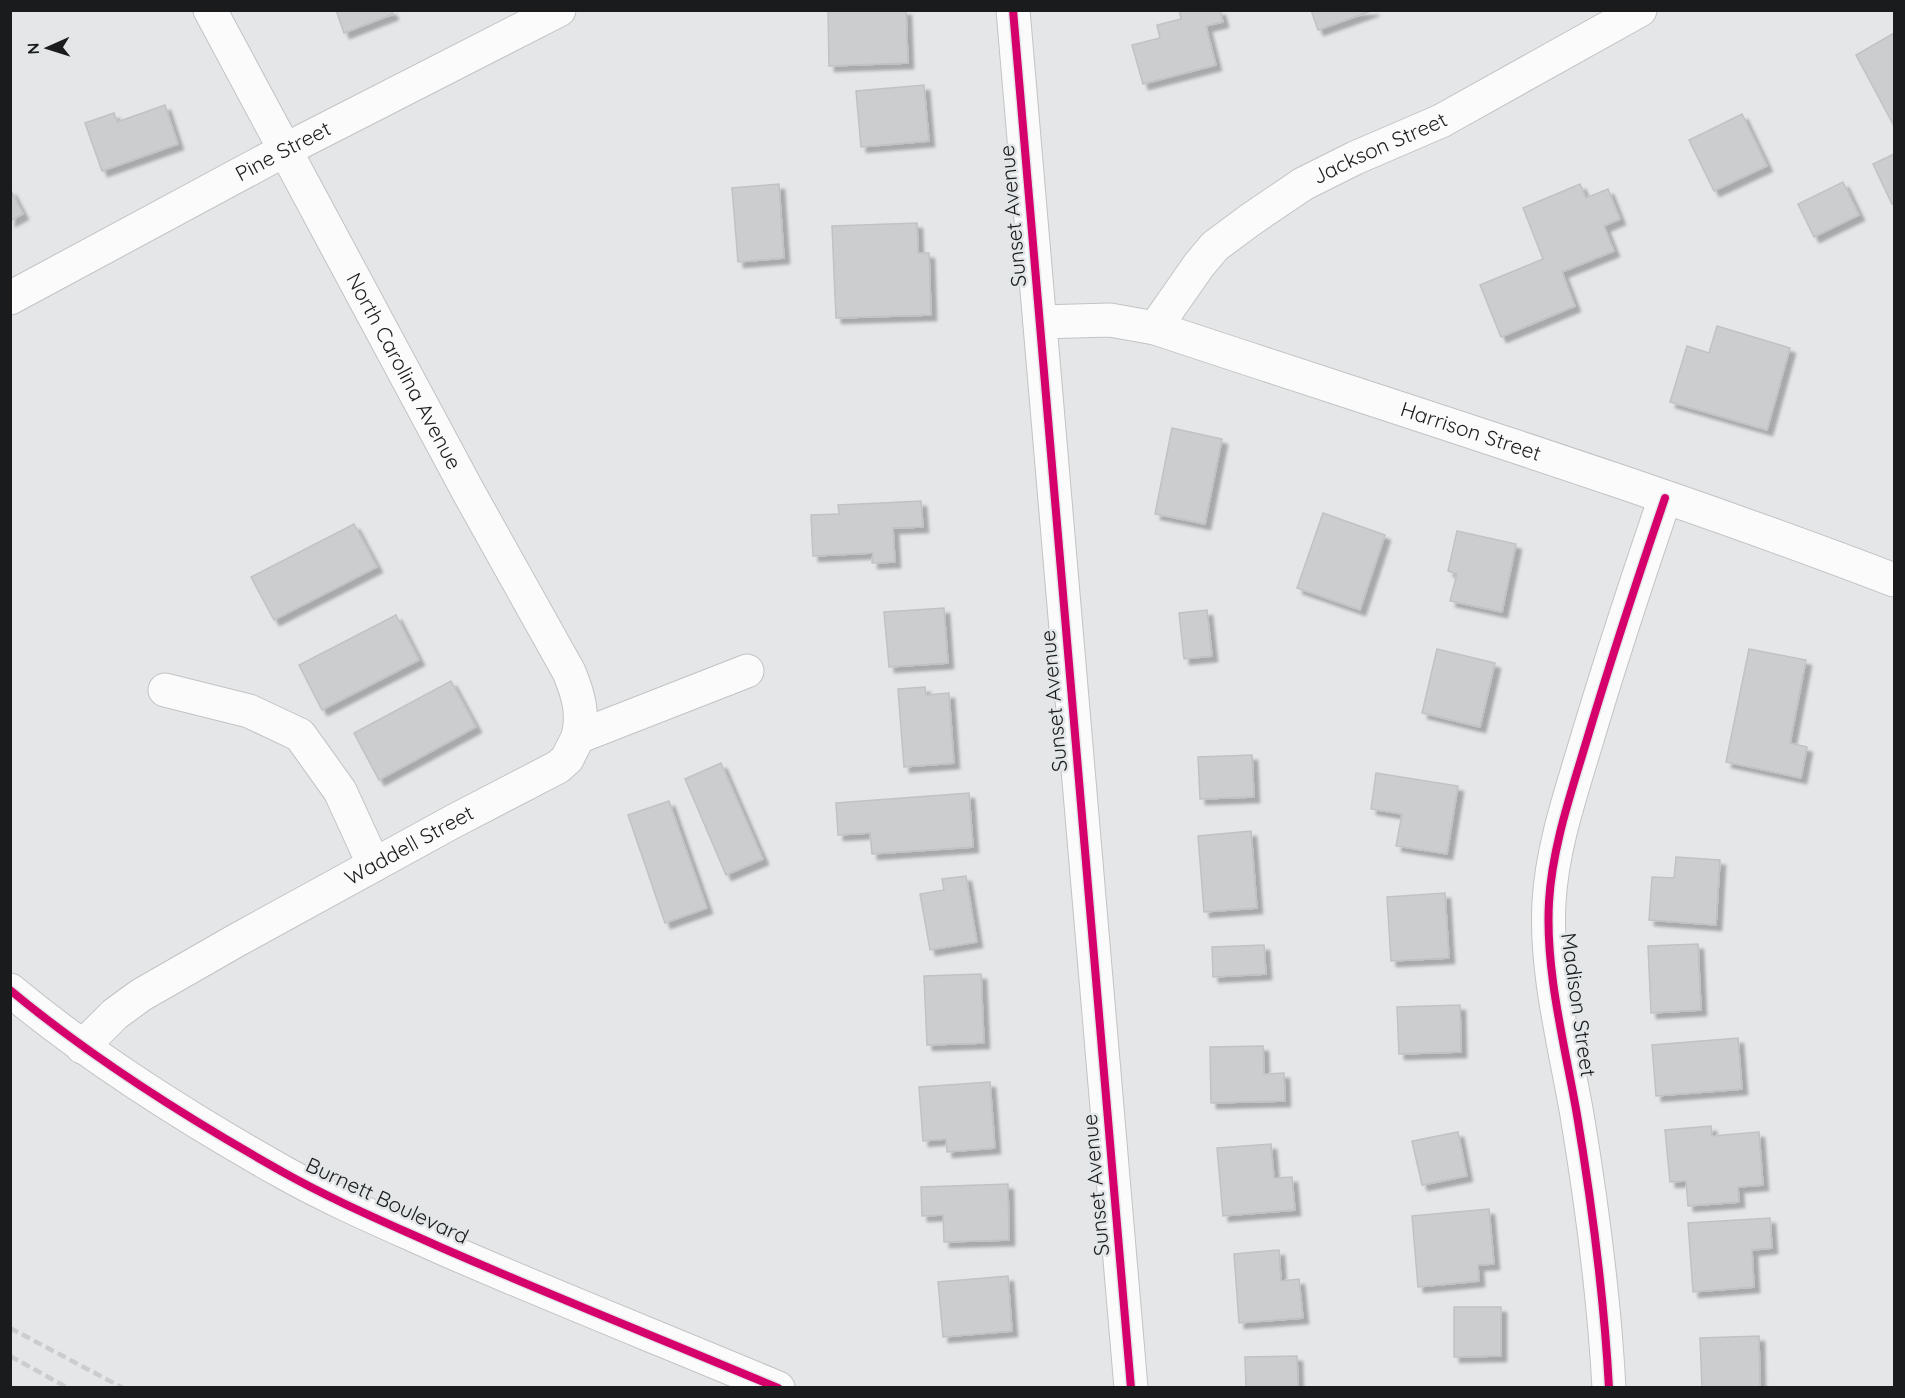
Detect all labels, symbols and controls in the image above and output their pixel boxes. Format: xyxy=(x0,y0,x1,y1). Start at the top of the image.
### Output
north arrow xyxy=(18,18,78,78)
text: N xyxy=(23,42,43,55)
street label: Jackson Street xyxy=(1308,106,1451,189)
street label: Pine Street xyxy=(230,115,335,186)
street label: Sunset Avenue xyxy=(993,144,1031,288)
street label: North Carolina Avenue xyxy=(341,268,468,474)
street label: Harrison Street xyxy=(1397,395,1545,466)
street label: Sunset Avenue xyxy=(1034,629,1072,773)
street label: Waddell Street xyxy=(340,799,478,890)
street label: Madison Street xyxy=(1556,931,1602,1079)
street label: Sunset Avenue xyxy=(1076,1113,1114,1257)
street label: Burnett Boulevard xyxy=(302,1151,473,1249)

